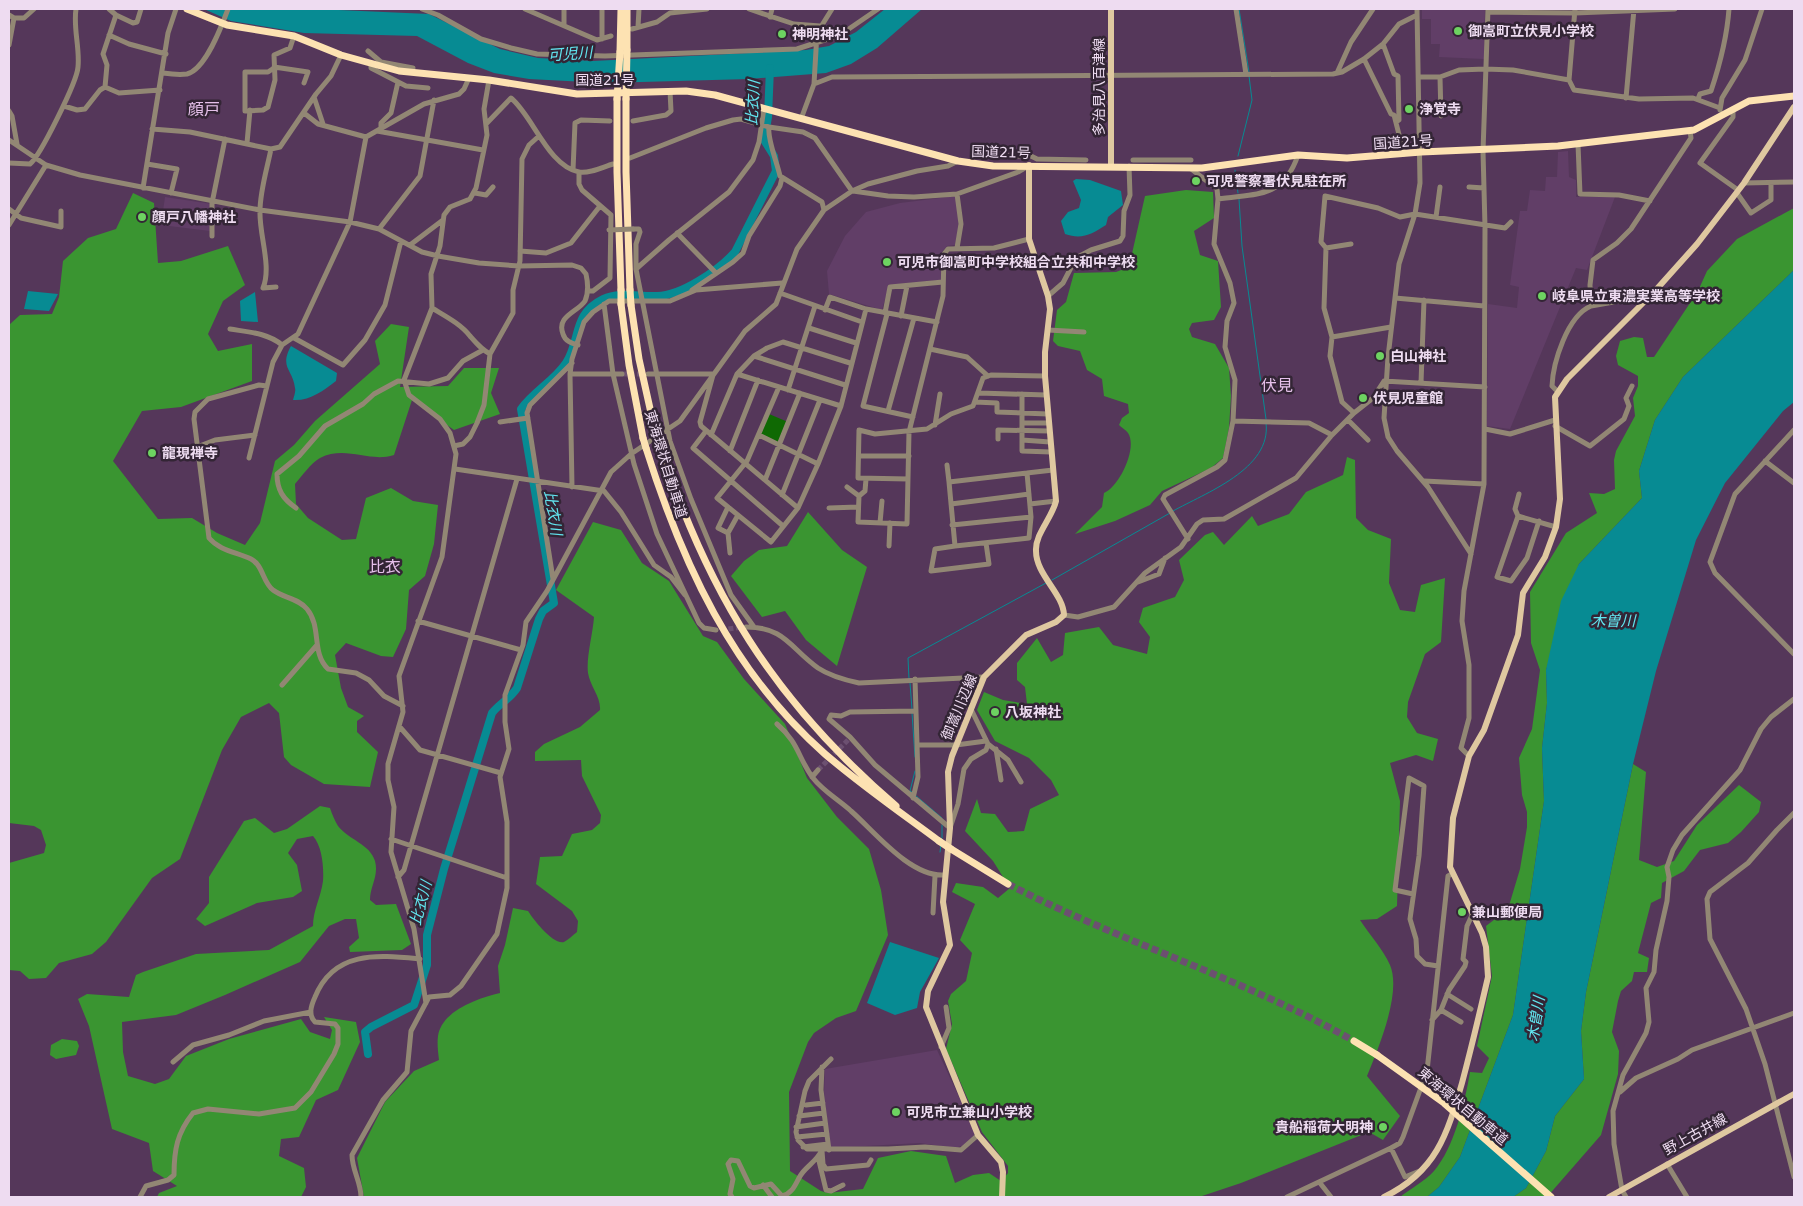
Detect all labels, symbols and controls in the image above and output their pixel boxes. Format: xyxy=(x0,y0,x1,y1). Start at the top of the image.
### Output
place label: 御嵩町立伏見小学校 xyxy=(1468,23,1594,39)
marker: 御嵩町立伏見小学校 xyxy=(1452,25,1464,37)
place label: 神明神社 xyxy=(792,26,848,42)
marker: 神明神社 xyxy=(776,28,788,40)
street label: 多治見八百津線 xyxy=(1091,38,1107,136)
water label: 可児川 xyxy=(547,43,595,65)
street label: 国道21号 xyxy=(575,72,635,88)
water label: 比衣川 xyxy=(743,78,763,126)
district label: 顔戸 xyxy=(188,100,220,119)
place label: 浄覚寺 xyxy=(1419,101,1461,117)
marker: 浄覚寺 xyxy=(1403,103,1415,115)
street label: 国道21号 xyxy=(1373,132,1433,152)
street label: 国道21号 xyxy=(971,143,1031,161)
place label: 可児警察署伏見駐在所 xyxy=(1206,173,1346,189)
marker: 可児警察署伏見駐在所 xyxy=(1190,175,1202,187)
place label: 顔戸八幡神社 xyxy=(152,209,236,225)
marker: 顔戸八幡神社 xyxy=(136,211,148,223)
place label: 可児市御嵩町中学校組合立共和中学校 xyxy=(897,254,1135,270)
marker: 可児市御嵩町中学校組合立共和中学校 xyxy=(881,256,893,268)
place label: 岐阜県立東濃実業高等学校 xyxy=(1552,288,1720,304)
marker: 岐阜県立東濃実業高等学校 xyxy=(1536,290,1548,302)
place label: 白山神社 xyxy=(1390,348,1446,364)
marker: 白山神社 xyxy=(1374,350,1386,362)
district label: 伏見 xyxy=(1261,376,1293,395)
place label: 伏見児童館 xyxy=(1373,390,1443,406)
marker: 伏見児童館 xyxy=(1357,392,1369,404)
street label: 東海環状自動車道 xyxy=(642,408,690,520)
place label: 龍現禅寺 xyxy=(162,445,218,461)
marker: 龍現禅寺 xyxy=(146,447,158,459)
water label: 比衣川 xyxy=(541,489,566,539)
district label: 比衣 xyxy=(369,557,401,576)
water label: 木曽川 xyxy=(1590,612,1637,630)
street label: 御嵩川辺線 xyxy=(938,672,980,742)
place label: 八坂神社 xyxy=(1005,704,1061,720)
marker: 八坂神社 xyxy=(989,706,1001,718)
water label: 比衣川 xyxy=(406,877,436,927)
place label: 兼山郵便局 xyxy=(1472,904,1542,920)
marker: 兼山郵便局 xyxy=(1456,906,1468,918)
water label: 木曽川 xyxy=(1524,993,1549,1043)
street label: 東海環状自動車道 xyxy=(1415,1064,1511,1148)
place label: 可児市立兼山小学校 xyxy=(906,1104,1032,1120)
marker: 可児市立兼山小学校 xyxy=(890,1106,902,1118)
street label: 野上古井線 xyxy=(1661,1110,1729,1158)
place label: 貴船稲荷大明神 xyxy=(1275,1119,1373,1135)
marker: 貴船稲荷大明神 xyxy=(1377,1121,1389,1133)

